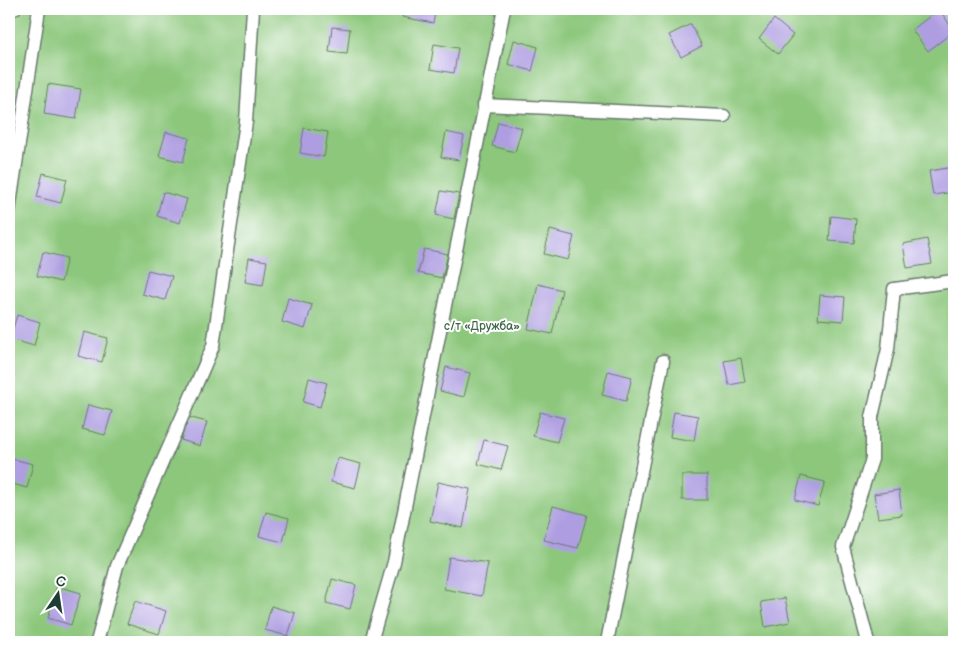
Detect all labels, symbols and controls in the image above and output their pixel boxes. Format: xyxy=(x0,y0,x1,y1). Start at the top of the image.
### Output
park label: с/т «Дружба» xyxy=(444,319,520,334)
north arrow xyxy=(32,568,82,618)
text: С xyxy=(54,572,68,591)

